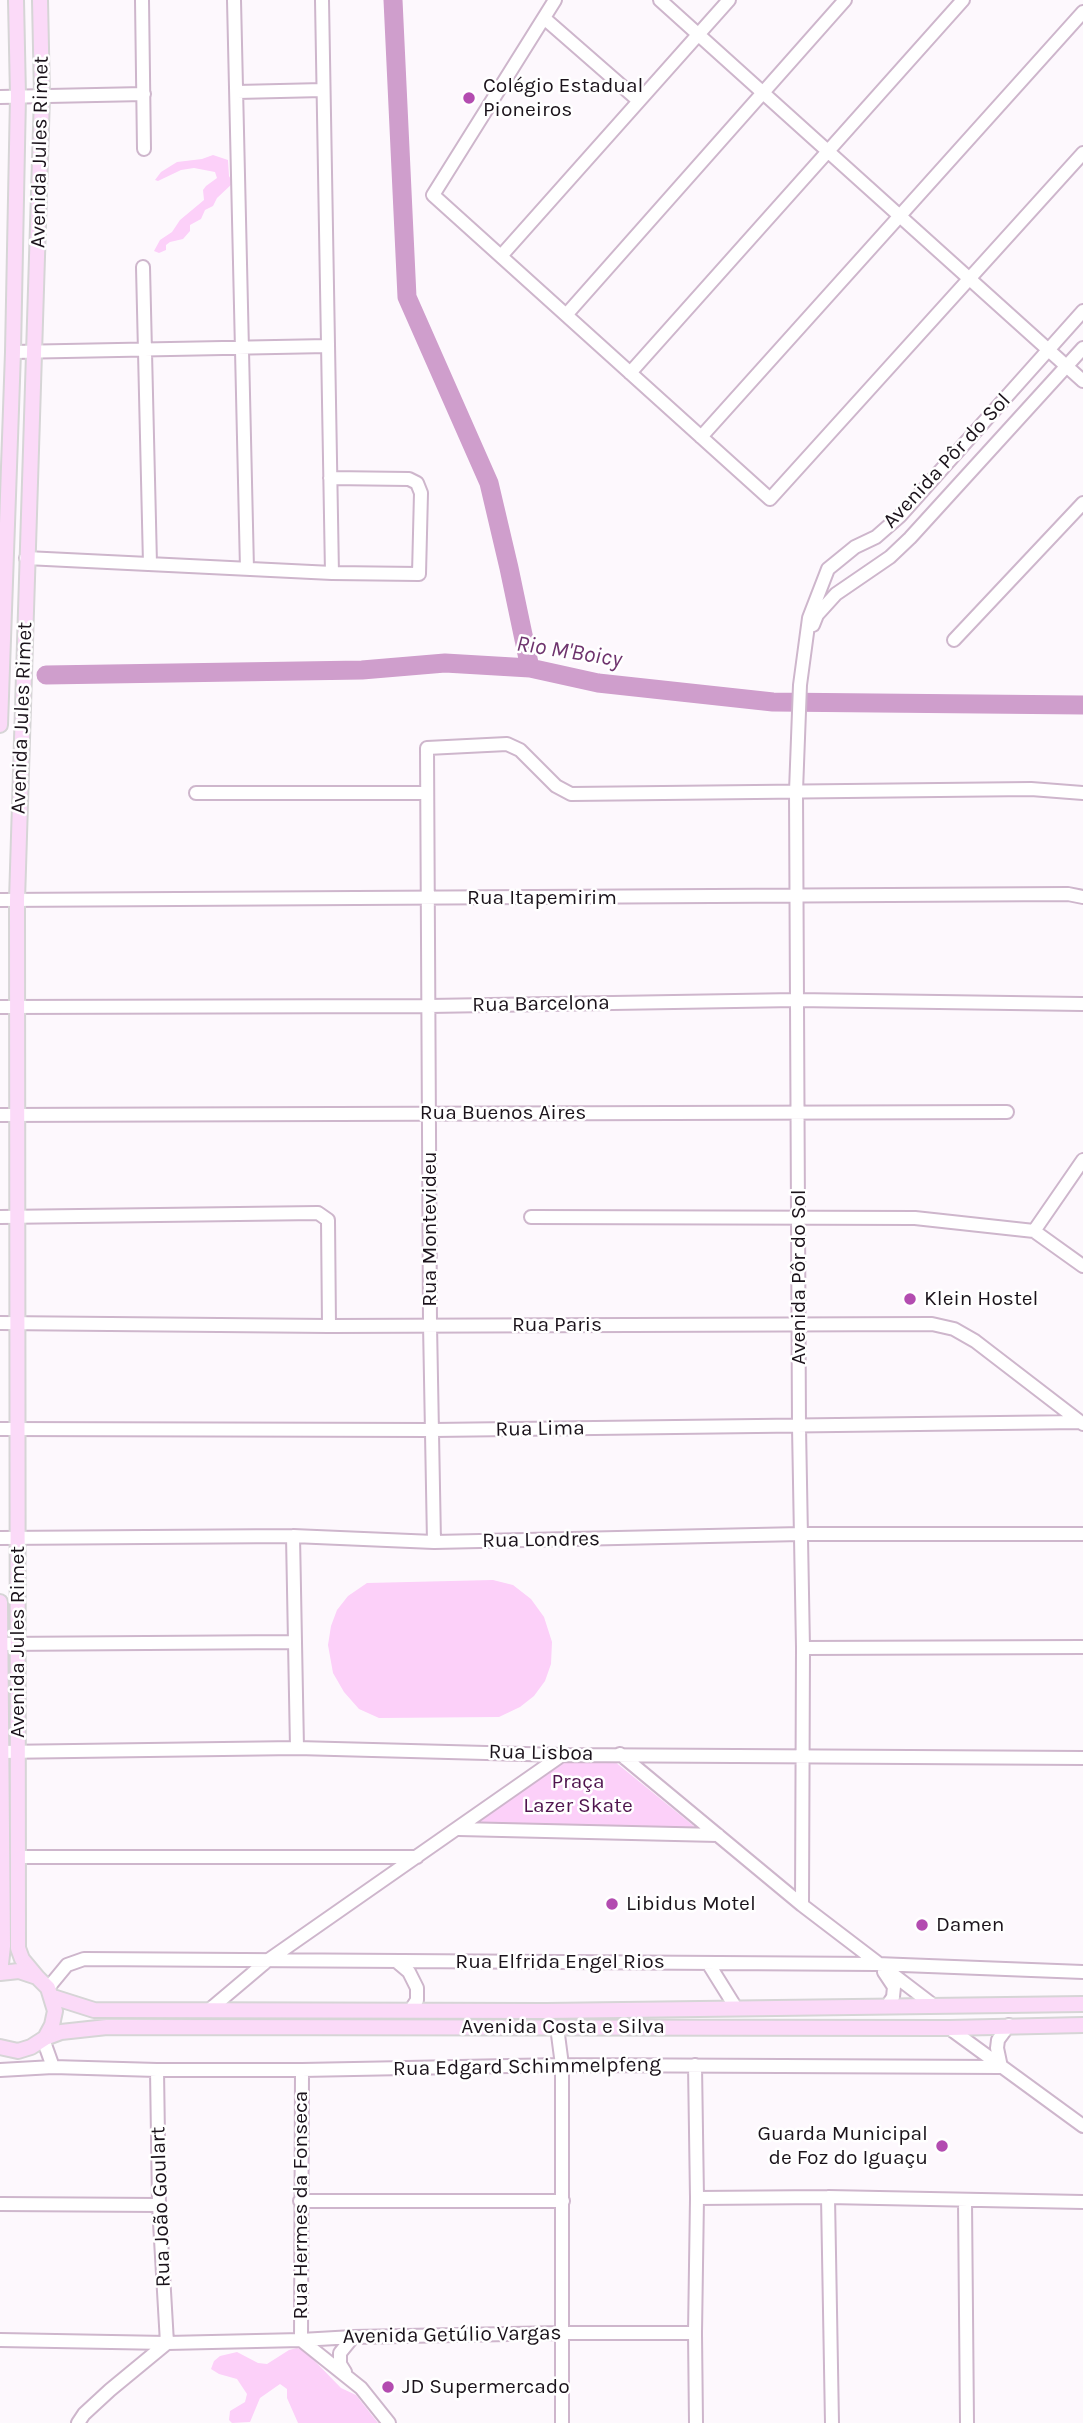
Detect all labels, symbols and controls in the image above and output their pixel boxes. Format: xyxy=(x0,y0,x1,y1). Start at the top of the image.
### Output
street label: Avenida Jules Rimet xyxy=(26,56,54,248)
place label: Colégio Estadual Pioneiros xyxy=(483,73,643,123)
marker: Colégio Estadual Pioneiros xyxy=(461,90,477,106)
street label: Avenida Pôr do Sol xyxy=(878,388,1016,534)
street label: Avenida Jules Rimet xyxy=(6,622,38,814)
water label: Rio M'Boicy xyxy=(514,630,624,674)
street label: Rua Itapemirim xyxy=(467,885,617,911)
street label: Rua Barcelona xyxy=(472,990,610,1018)
street label: Rua Buenos Aires xyxy=(420,1100,586,1126)
street label: Rua Montevideu xyxy=(417,1151,443,1307)
street label: Avenida Pôr do Sol xyxy=(786,1189,812,1365)
place label: Klein Hostel xyxy=(924,1286,1038,1312)
marker: Klein Hostel xyxy=(902,1291,918,1307)
street label: Rua Paris xyxy=(512,1312,602,1338)
street label: Rua Lima xyxy=(495,1416,585,1442)
street label: Rua Londres xyxy=(482,1526,600,1554)
street label: Avenida Jules Rimet xyxy=(5,1546,31,1738)
street label: Rua Lisboa xyxy=(488,1739,594,1767)
park label: Praça Lazer Skate xyxy=(523,1769,633,1819)
place label: Libidus Motel xyxy=(626,1891,756,1917)
marker: Libidus Motel xyxy=(604,1896,620,1912)
place label: Damen xyxy=(936,1912,1005,1938)
marker: Damen xyxy=(914,1917,930,1933)
street label: Rua Elfrida Engel Rios xyxy=(455,1949,665,1975)
street label: Avenida Costa e Silva xyxy=(461,2014,665,2040)
street label: Rua Edgard Schimmelpfeng xyxy=(393,2052,661,2082)
street label: Rua Hermes da Fonseca xyxy=(288,2091,314,2319)
place label: Guarda Municipal de Foz do Iguaçu xyxy=(757,2121,928,2171)
street label: Rua João Goulart xyxy=(146,2126,176,2288)
marker: Guarda Municipal de Foz do Iguaçu xyxy=(934,2138,950,2154)
street label: Avenida Getúlio Vargas xyxy=(342,2320,562,2350)
place label: JD Supermercado xyxy=(402,2374,570,2400)
marker: JD Supermercado xyxy=(380,2379,396,2395)

